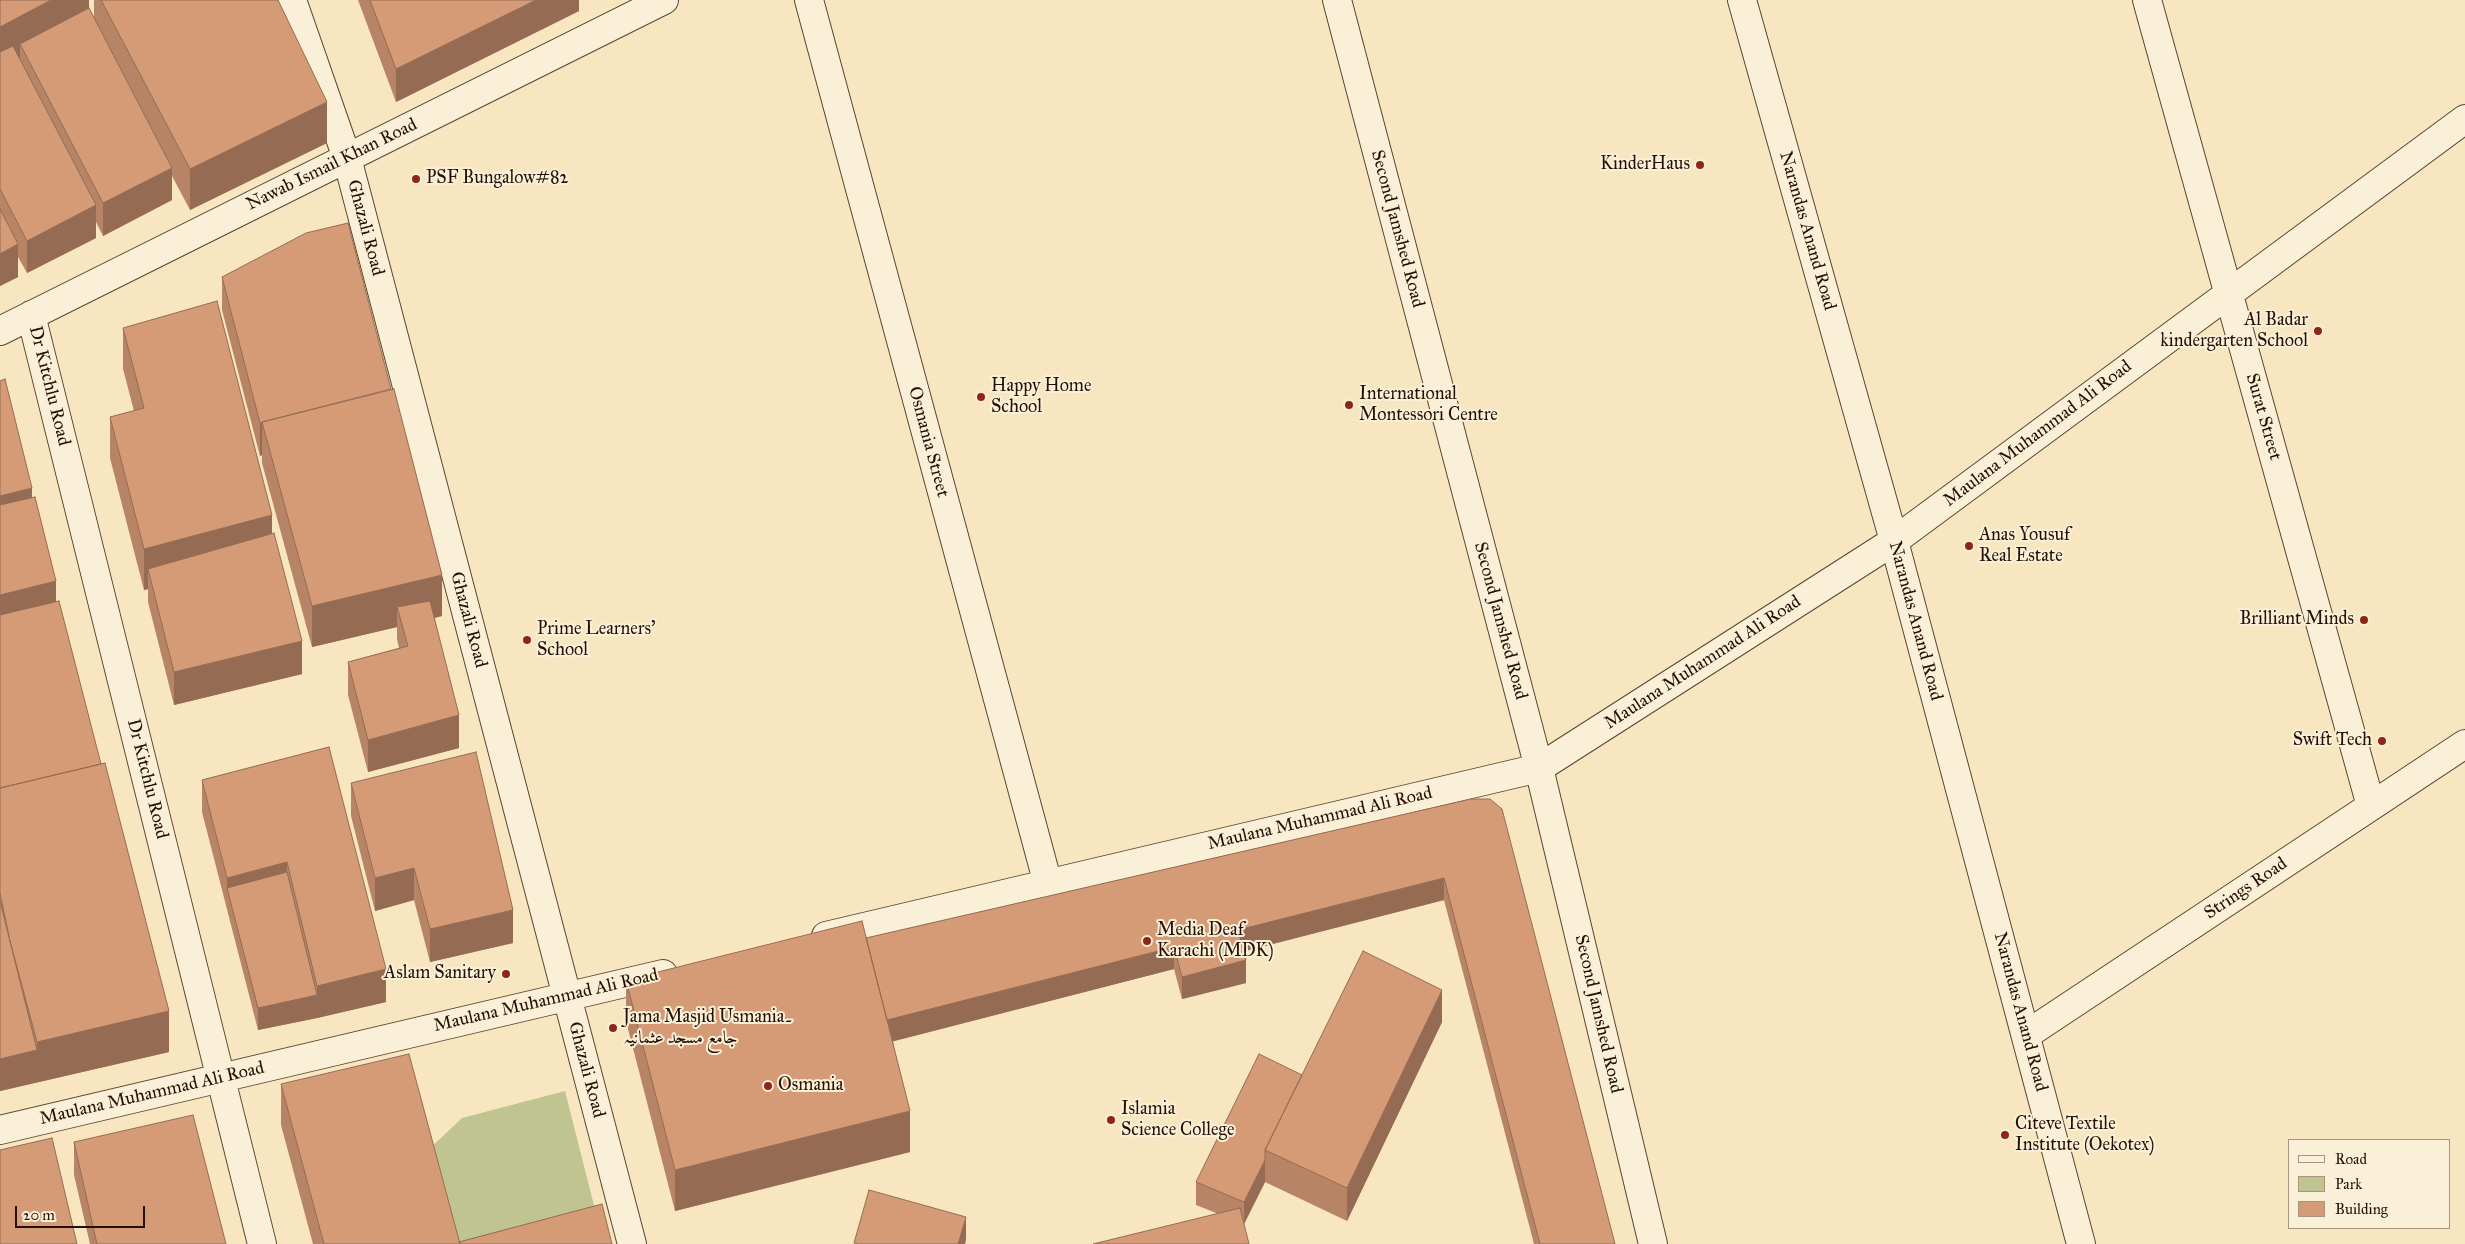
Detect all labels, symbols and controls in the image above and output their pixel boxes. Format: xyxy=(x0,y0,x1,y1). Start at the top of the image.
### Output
street label: Nawab Ismail Khan Road xyxy=(243,114,421,216)
street label: Second Jamshed Road xyxy=(1366,148,1428,310)
street label: Narandas Anand Road xyxy=(1774,149,1840,313)
place label: KinderHaus xyxy=(1600,154,1690,176)
marker: KinderHaus xyxy=(1694,159,1706,171)
place label: PSF Bungalow#82 xyxy=(426,168,568,190)
marker: PSF Bungalow#82 xyxy=(410,173,422,185)
street label: Ghazali Road xyxy=(342,178,388,278)
place label: Al Badar kindergarten School xyxy=(2160,310,2308,352)
street label: Dr Kitchlu Road xyxy=(24,324,74,448)
marker: Al Badar kindergarten School xyxy=(2312,325,2324,337)
street label: Maulana Muhammad Ali Road xyxy=(1940,356,2136,512)
street label: Surat Street xyxy=(2240,371,2286,463)
place label: Happy Home School xyxy=(991,376,1091,418)
street label: Osmania Street xyxy=(903,384,953,500)
place label: International Montessori Centre xyxy=(1359,384,1498,426)
marker: Happy Home School xyxy=(975,391,987,403)
marker: International Montessori Centre xyxy=(1343,399,1355,411)
place label: Anas Yousuf Real Estate xyxy=(1979,525,2070,568)
street label: Narandas Anand Road xyxy=(1883,539,1947,703)
street label: Second Jamshed Road xyxy=(1469,540,1531,702)
marker: Anas Yousuf Real Estate xyxy=(1963,540,1975,552)
street label: Ghazali Road xyxy=(445,570,491,670)
street label: Maulana Muhammad Ali Road xyxy=(1601,591,1805,735)
place label: Brilliant Minds xyxy=(2239,609,2354,631)
marker: Brilliant Minds xyxy=(2358,614,2370,626)
place label: Prime Learners' School xyxy=(537,619,656,662)
marker: Prime Learners' School xyxy=(521,634,533,646)
street label: Dr Kitchlu Road xyxy=(122,717,172,841)
place label: Swift Tech xyxy=(2293,730,2372,752)
marker: Swift Tech xyxy=(2376,735,2388,747)
street label: Maulana Muhammad Ali Road xyxy=(1206,783,1434,855)
street label: Strings Road xyxy=(2200,853,2292,925)
place label: Media Deaf Karachi (MDK) xyxy=(1157,920,1274,962)
street label: Narandas Anand Road xyxy=(1988,930,2052,1094)
street label: Second Jamshed Road xyxy=(1569,933,1627,1095)
marker: Media Deaf Karachi (MDK) xyxy=(1141,935,1153,947)
place label: Aslam Sanitary xyxy=(384,963,496,985)
street label: Maulana Muhammad Ali Road xyxy=(432,965,660,1037)
marker: Aslam Sanitary xyxy=(500,968,512,980)
place label: Jama Masjid Usmania۔ جامع مسجد عثمانیہ xyxy=(623,1007,793,1050)
street label: Ghazali Road xyxy=(563,1020,609,1120)
marker: Jama Masjid Usmania۔ جامع مسجد عثمانیہ xyxy=(607,1022,619,1034)
street label: Maulana Muhammad Ali Road xyxy=(38,1058,266,1130)
place label: Osmania xyxy=(778,1075,843,1097)
marker: Osmania xyxy=(762,1080,774,1092)
place label: Islamia Science College xyxy=(1121,1099,1234,1142)
marker: Islamia Science College xyxy=(1105,1114,1117,1126)
place label: Citeve Textile Institute (Oekotex) xyxy=(2015,1114,2154,1156)
marker: Citeve Textile Institute (Oekotex) xyxy=(1999,1129,2011,1141)
legend xyxy=(2288,1139,2450,1229)
text: Road xyxy=(2335,1150,2367,1168)
text: Park xyxy=(2335,1175,2362,1193)
scale bar xyxy=(18,1196,148,1228)
text: Building xyxy=(2335,1200,2388,1218)
text: 20 m xyxy=(23,1206,55,1224)

